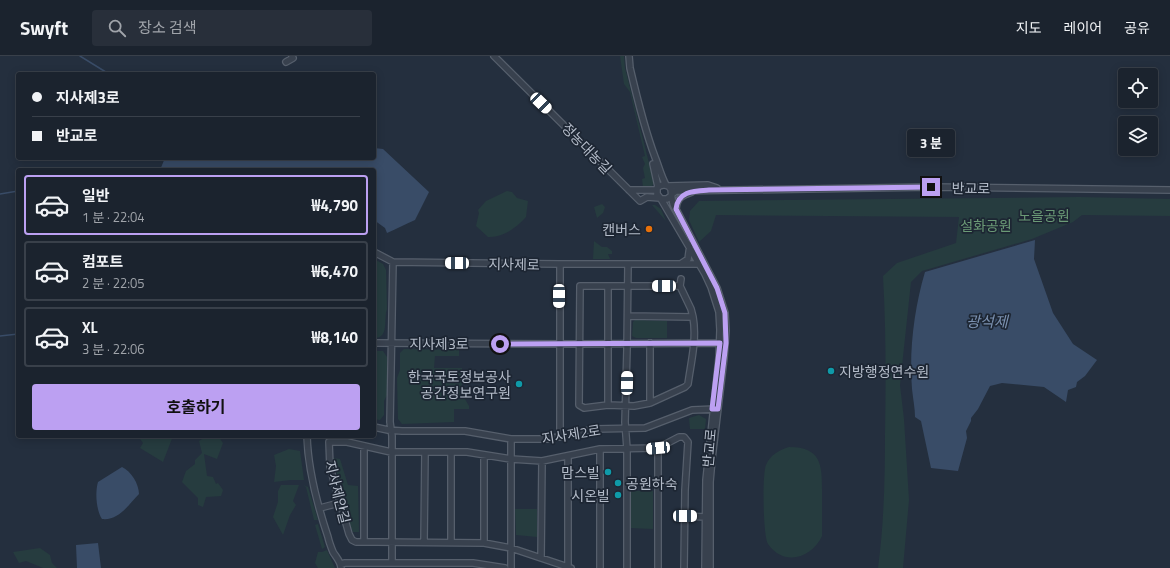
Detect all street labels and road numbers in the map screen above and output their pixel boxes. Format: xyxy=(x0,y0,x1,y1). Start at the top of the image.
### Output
street label: 정농대농길 xyxy=(557,118,617,178)
street label: 반교로 xyxy=(951,177,991,199)
street label: 지사제로 xyxy=(488,253,540,275)
street label: 지사제3로 xyxy=(409,333,469,354)
street label: 지사제2로 xyxy=(540,419,602,449)
street label: 반교로 xyxy=(697,428,721,468)
street label: 지사제안길 xyxy=(320,458,356,526)

